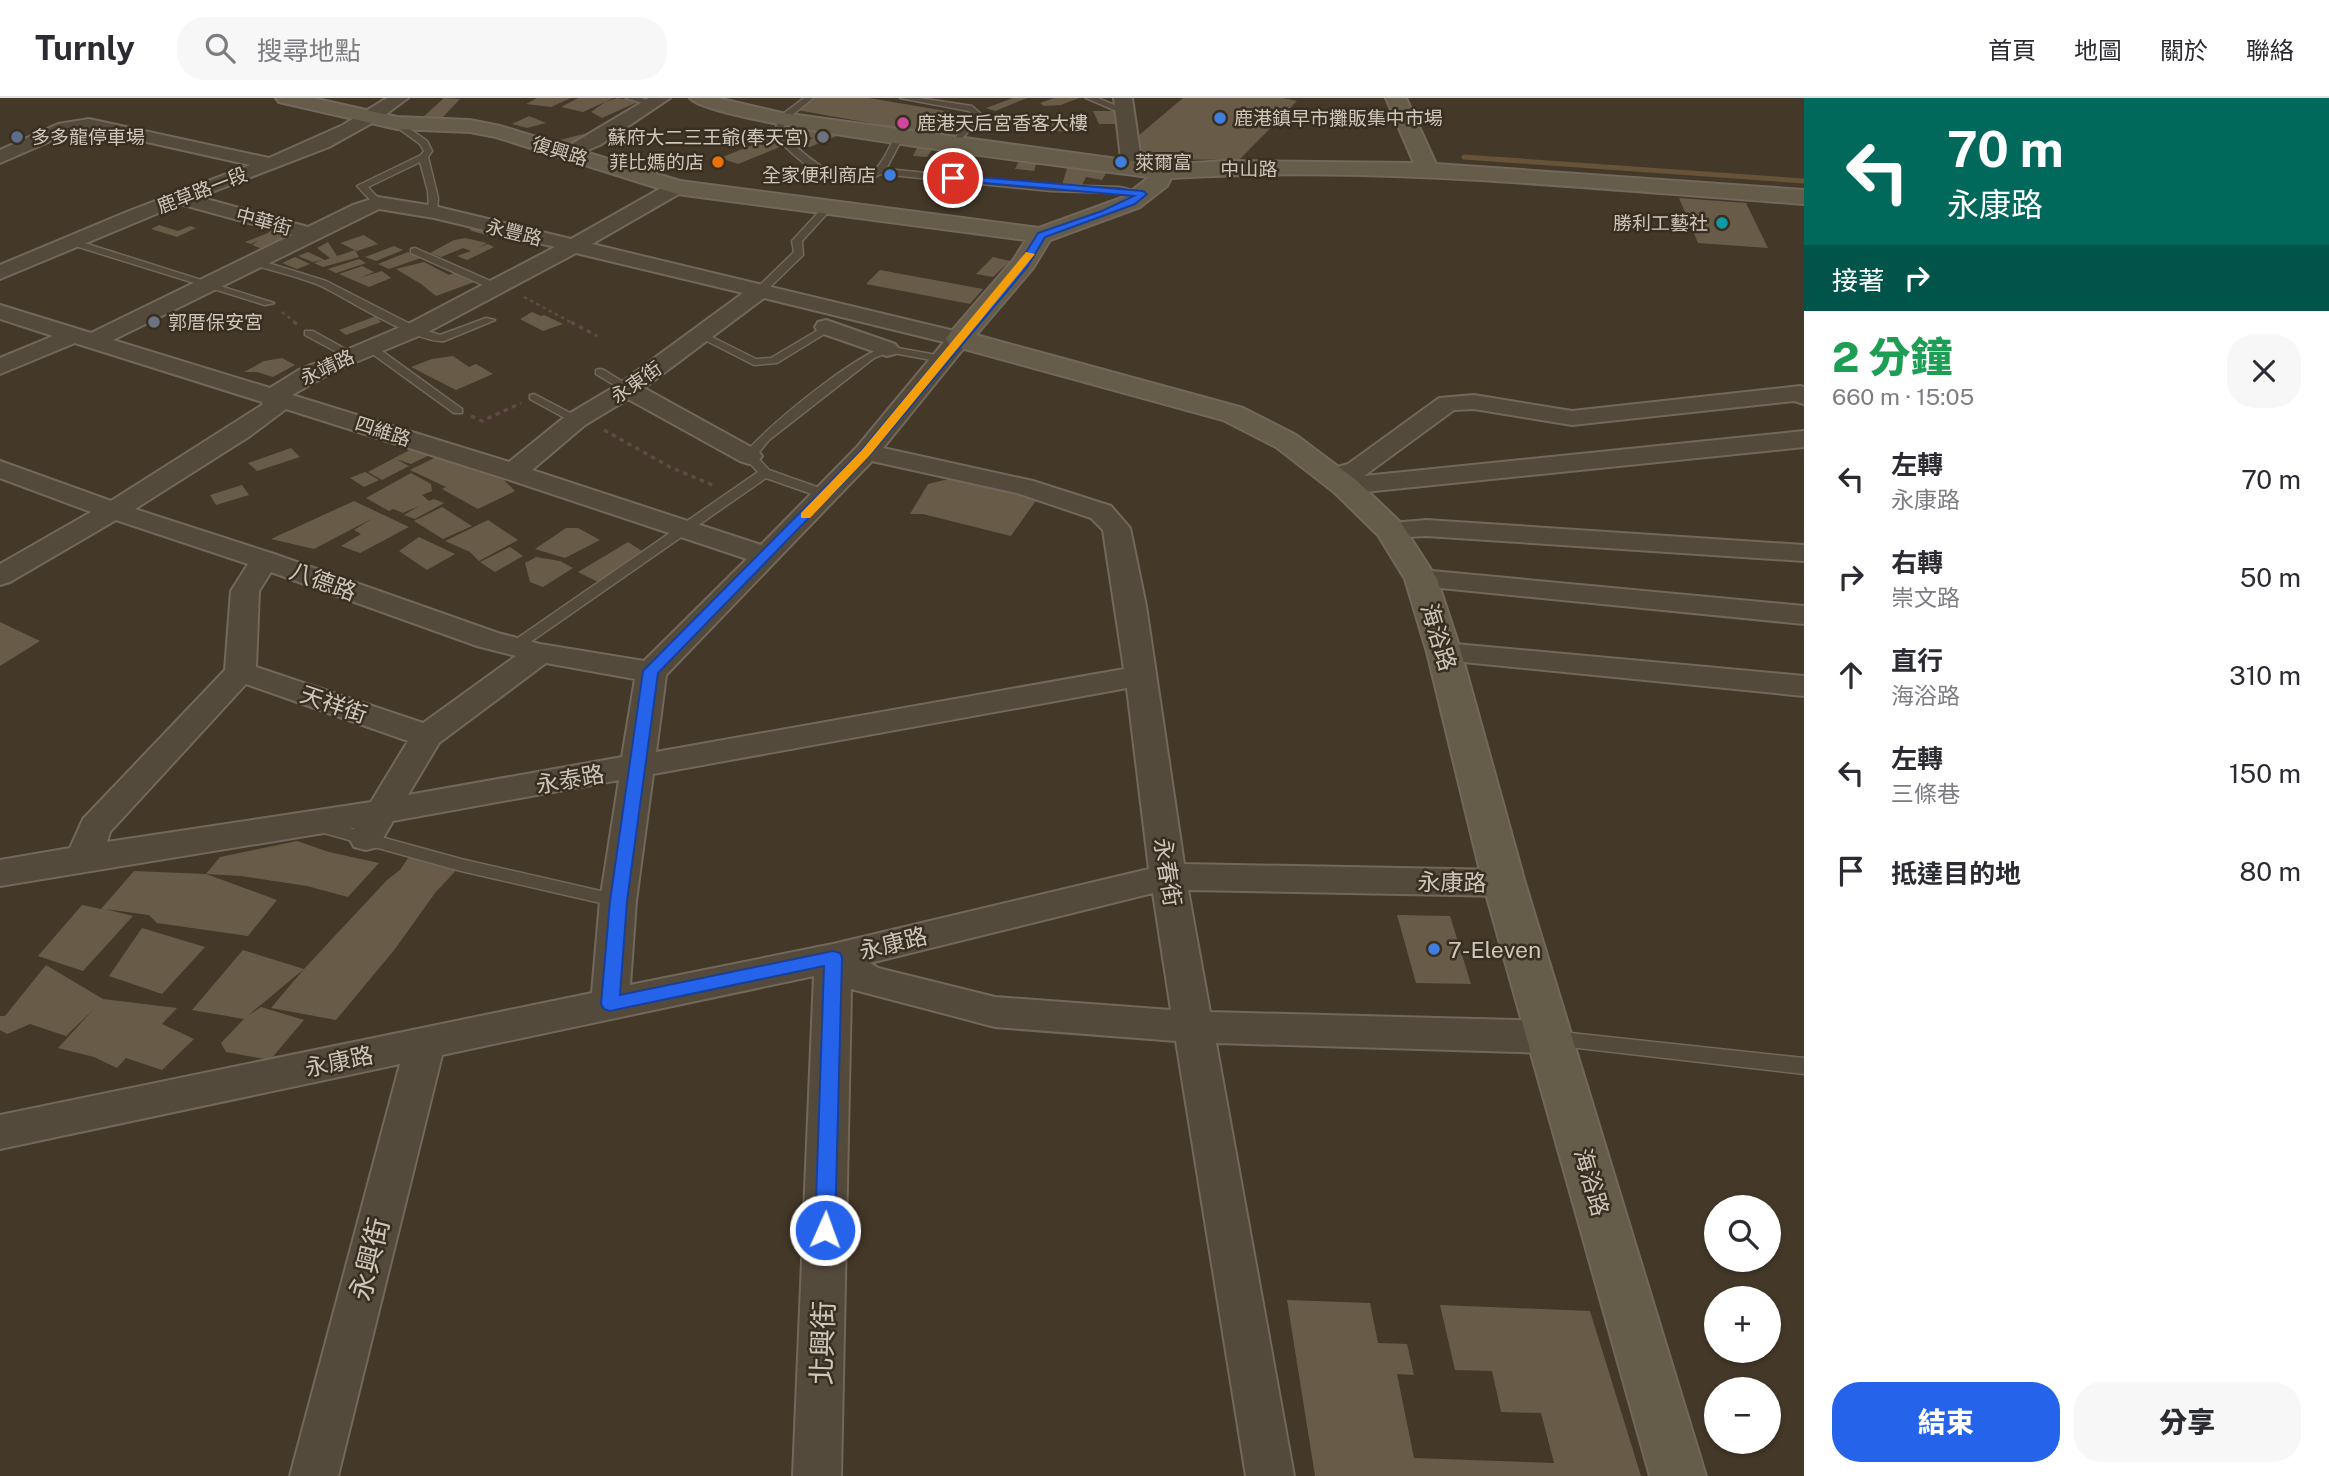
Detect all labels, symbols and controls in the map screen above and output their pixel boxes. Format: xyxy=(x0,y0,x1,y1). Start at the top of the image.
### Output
search box xyxy=(177,17,667,80)
text: Turnly xyxy=(35,29,135,67)
icon: search xyxy=(201,29,239,67)
text: 搜尋地點 xyxy=(257,35,361,66)
text: 首頁 xyxy=(1988,36,2036,64)
text: 地圖 xyxy=(2074,36,2122,64)
text: 關於 xyxy=(2160,36,2208,64)
text: 聯絡 xyxy=(2246,36,2294,64)
place label: 鹿港鎮早市攤販集中市場 xyxy=(1234,107,1443,129)
marker: 鹿港鎮早市攤販集中市場 xyxy=(1212,110,1228,126)
place label: 鹿港天后宮香客大樓 xyxy=(917,112,1088,134)
marker: 鹿港天后宮香客大樓 xyxy=(895,115,911,131)
text: 70 m xyxy=(1947,120,2064,178)
place label: 多多龍停車場 xyxy=(31,126,145,148)
place label: 蘇府大二三王爺(奉天宮) xyxy=(607,126,809,148)
icon: left xyxy=(1832,126,1923,217)
marker: 多多龍停車場 xyxy=(9,129,25,145)
marker: 蘇府大二三王爺(奉天宮) xyxy=(815,129,831,145)
street label: 復興路 xyxy=(530,132,590,170)
pin xyxy=(923,148,983,208)
place label: 菲比媽的店 xyxy=(609,151,704,173)
place label: 萊爾富 xyxy=(1135,151,1192,173)
marker: 菲比媽的店 xyxy=(710,154,726,170)
marker: 萊爾富 xyxy=(1113,154,1129,170)
street label: 中山路 xyxy=(1220,158,1278,180)
icon: arrive xyxy=(934,159,972,197)
street label: 鹿草路一段 xyxy=(154,163,250,217)
place label: 全家便利商店 xyxy=(762,164,876,186)
marker: 全家便利商店 xyxy=(882,167,898,183)
text: 永康路 xyxy=(1947,186,2043,223)
street label: 中華街 xyxy=(234,203,294,239)
place label: 勝利工藝社 xyxy=(1613,212,1708,234)
street label: 永豐路 xyxy=(484,214,544,250)
marker: 勝利工藝社 xyxy=(1714,215,1730,231)
icon: right xyxy=(1898,259,1936,297)
text: 接著 xyxy=(1832,265,1884,296)
place label: 郭厝保安宮 xyxy=(168,311,263,333)
marker: 郭厝保安宮 xyxy=(146,314,162,330)
text: 2 分鐘 xyxy=(1832,332,1953,381)
button: close xyxy=(2227,334,2301,408)
street label: 永靖路 xyxy=(297,345,357,389)
street label: 永東街 xyxy=(606,357,666,407)
text: 660 m · 15:05 xyxy=(1832,383,1974,410)
street label: 四維路 xyxy=(352,412,414,450)
text: 左轉 xyxy=(1891,449,1943,480)
icon: left xyxy=(1832,460,1870,498)
text: 70 m xyxy=(2241,464,2301,495)
text: 永康路 xyxy=(1891,486,1960,513)
text: 右轉 xyxy=(1891,547,1943,578)
street label: 八德路 xyxy=(286,557,360,605)
icon: right xyxy=(1832,558,1870,596)
text: 50 m xyxy=(2240,562,2301,593)
text: 崇文路 xyxy=(1891,584,1960,611)
street label: 海浴路 xyxy=(1416,600,1462,674)
text: 直行 xyxy=(1891,645,1943,676)
icon: ahead xyxy=(1832,656,1870,694)
text: 310 m xyxy=(2229,660,2301,691)
street label: 天祥街 xyxy=(297,680,371,728)
text: 海浴路 xyxy=(1891,682,1960,709)
text: 左轉 xyxy=(1891,743,1943,774)
icon: left xyxy=(1832,754,1870,792)
text: 150 m xyxy=(2229,758,2301,789)
street label: 永泰路 xyxy=(534,760,606,798)
text: 三條巷 xyxy=(1891,780,1960,807)
street label: 永春街 xyxy=(1149,836,1187,908)
icon: arrive xyxy=(1832,852,1870,890)
text: 80 m xyxy=(2240,856,2301,887)
text: 抵達目的地 xyxy=(1891,858,2021,889)
street label: 永康路 xyxy=(1417,868,1487,896)
street label: 永康路 xyxy=(856,922,930,964)
place label: 7-Eleven xyxy=(1448,936,1541,963)
marker: 7-Eleven xyxy=(1426,941,1442,957)
street label: 永康路 xyxy=(302,1041,376,1081)
street label: 海浴路 xyxy=(1570,1145,1614,1219)
position arrow xyxy=(788,1193,862,1267)
map controls xyxy=(1704,1195,1781,1454)
button: search xyxy=(1704,1195,1781,1272)
street label: 永興街 xyxy=(343,1214,395,1304)
button: + xyxy=(1704,1286,1781,1363)
street label: 北興街 xyxy=(804,1300,840,1386)
button: − xyxy=(1704,1377,1781,1454)
button: 結束 xyxy=(1832,1382,2060,1462)
button: 分享 xyxy=(2074,1382,2301,1462)

